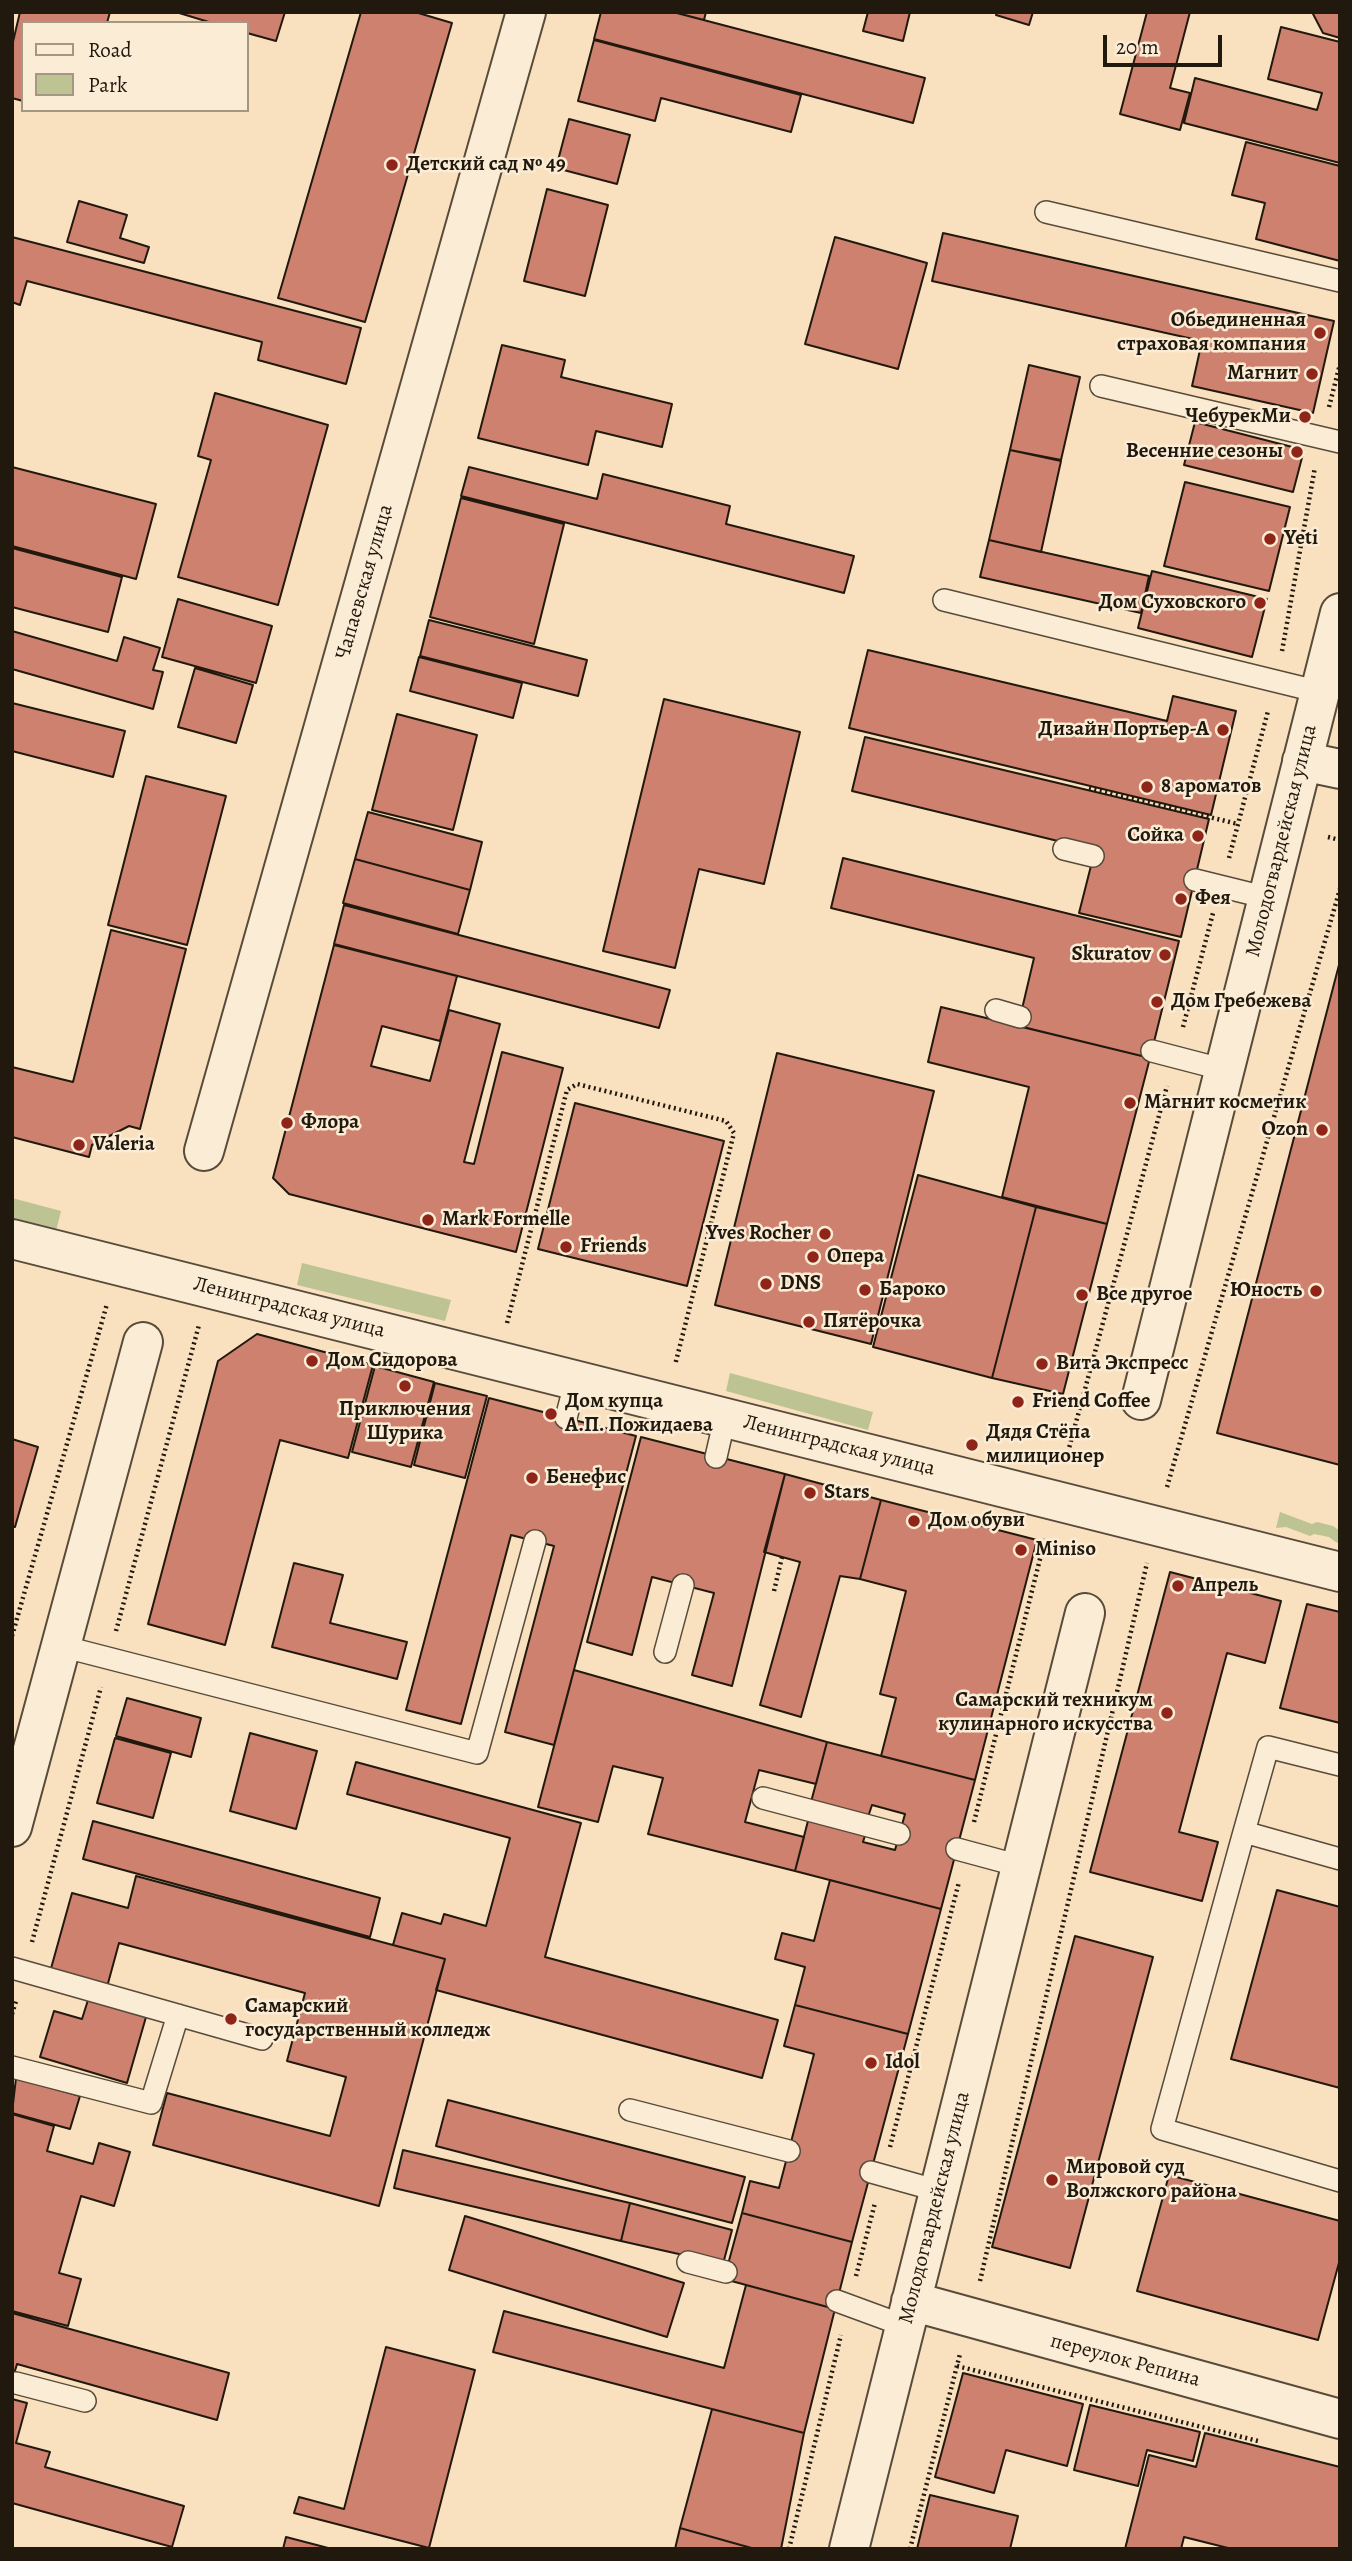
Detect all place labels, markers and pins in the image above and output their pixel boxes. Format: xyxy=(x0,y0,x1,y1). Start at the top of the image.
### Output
place label: Детский сад № 49 xyxy=(406,152,566,178)
marker: Детский сад № 49 xyxy=(384,157,400,173)
place label: Обьединенная страховая компания xyxy=(1117,308,1306,358)
marker: Обьединенная страховая компания xyxy=(1312,325,1328,341)
place label: Магнит xyxy=(1227,361,1298,387)
marker: Магнит xyxy=(1304,366,1320,382)
place label: ЧебурекМи xyxy=(1185,404,1291,430)
marker: ЧебурекМи xyxy=(1297,409,1313,425)
place label: Весенние сезоны xyxy=(1126,439,1283,465)
marker: Весенние сезоны xyxy=(1289,444,1305,460)
place label: Yeti xyxy=(1284,526,1318,552)
marker: Yeti xyxy=(1262,531,1278,547)
place label: Дом Суховского xyxy=(1098,590,1246,616)
marker: Дом Суховского xyxy=(1252,595,1268,611)
place label: Дизайн Портьер-А xyxy=(1038,717,1209,743)
marker: Дизайн Портьер-А xyxy=(1215,722,1231,738)
place label: 8 ароматов xyxy=(1161,774,1261,800)
marker: 8 ароматов xyxy=(1139,779,1155,795)
place label: Сойка xyxy=(1127,823,1184,849)
marker: Сойка xyxy=(1190,828,1206,844)
place label: Фея xyxy=(1195,886,1231,912)
marker: Фея xyxy=(1173,891,1189,907)
place label: Skuratov xyxy=(1072,942,1151,968)
marker: Skuratov xyxy=(1157,947,1173,963)
place label: Дом Гребежева xyxy=(1171,989,1311,1015)
marker: Дом Гребежева xyxy=(1149,994,1165,1010)
place label: Магнит косметик xyxy=(1144,1090,1307,1116)
marker: Магнит косметик xyxy=(1122,1095,1138,1111)
place label: Флора xyxy=(301,1110,359,1136)
marker: Флора xyxy=(279,1115,295,1131)
place label: Ozon xyxy=(1262,1117,1308,1143)
marker: Ozon xyxy=(1314,1122,1330,1138)
place label: Valeria xyxy=(93,1132,155,1158)
marker: Valeria xyxy=(71,1137,87,1153)
place label: Mark Formelle xyxy=(442,1207,570,1233)
marker: Mark Formelle xyxy=(420,1212,436,1228)
place label: Yves Rocher xyxy=(706,1221,811,1247)
marker: Yves Rocher xyxy=(817,1226,833,1242)
place label: Friends xyxy=(580,1234,647,1260)
marker: Friends xyxy=(558,1239,574,1255)
place label: Опера xyxy=(827,1244,884,1270)
marker: Опера xyxy=(805,1249,821,1265)
place label: DNS xyxy=(780,1271,821,1297)
marker: DNS xyxy=(758,1276,774,1292)
place label: Бароко xyxy=(879,1277,946,1303)
place label: Юность xyxy=(1230,1278,1302,1304)
marker: Бароко xyxy=(857,1282,873,1298)
place label: Все другое xyxy=(1096,1282,1193,1308)
marker: Юность xyxy=(1308,1283,1324,1299)
marker: Все другое xyxy=(1074,1287,1090,1303)
place label: Пятёрочка xyxy=(823,1309,921,1335)
marker: Пятёрочка xyxy=(801,1314,817,1330)
place label: Дом Сидорова xyxy=(326,1348,457,1374)
place label: Вита Экспресс xyxy=(1056,1351,1189,1377)
marker: Дом Сидорова xyxy=(304,1353,320,1369)
marker: Вита Экспресс xyxy=(1034,1356,1050,1372)
marker: Приключения Шурика xyxy=(397,1378,413,1394)
place label: Дом купца А.П. Пожидаева xyxy=(565,1389,713,1439)
place label: Friend Coffee xyxy=(1032,1389,1151,1415)
marker: Friend Coffee xyxy=(1010,1394,1026,1410)
place label: Приключения Шурика xyxy=(339,1397,471,1447)
marker: Дом купца А.П. Пожидаева xyxy=(543,1406,559,1422)
place label: Дядя Стёпа милиционер xyxy=(986,1420,1104,1470)
marker: Дядя Стёпа милиционер xyxy=(964,1437,980,1453)
place label: Бенефис xyxy=(546,1465,626,1491)
marker: Бенефис xyxy=(524,1470,540,1486)
place label: Stars xyxy=(824,1480,870,1506)
marker: Stars xyxy=(802,1485,818,1501)
place label: Дом обуви xyxy=(928,1508,1025,1534)
marker: Дом обуви xyxy=(906,1513,922,1529)
place label: Miniso xyxy=(1035,1537,1096,1563)
marker: Miniso xyxy=(1013,1542,1029,1558)
place label: Апрель xyxy=(1192,1573,1258,1599)
marker: Апрель xyxy=(1170,1578,1186,1594)
place label: Самарский техникум кулинарного искусства xyxy=(938,1688,1153,1738)
marker: Самарский техникум кулинарного искусства xyxy=(1159,1705,1175,1721)
place label: Самарский государственный колледж xyxy=(245,1994,490,2044)
marker: Самарский государственный колледж xyxy=(223,2011,239,2027)
place label: Idol xyxy=(885,2050,920,2076)
marker: Idol xyxy=(863,2055,879,2071)
place label: Мировой суд Волжского района xyxy=(1066,2155,1237,2205)
marker: Мировой суд Волжского района xyxy=(1044,2172,1060,2188)

